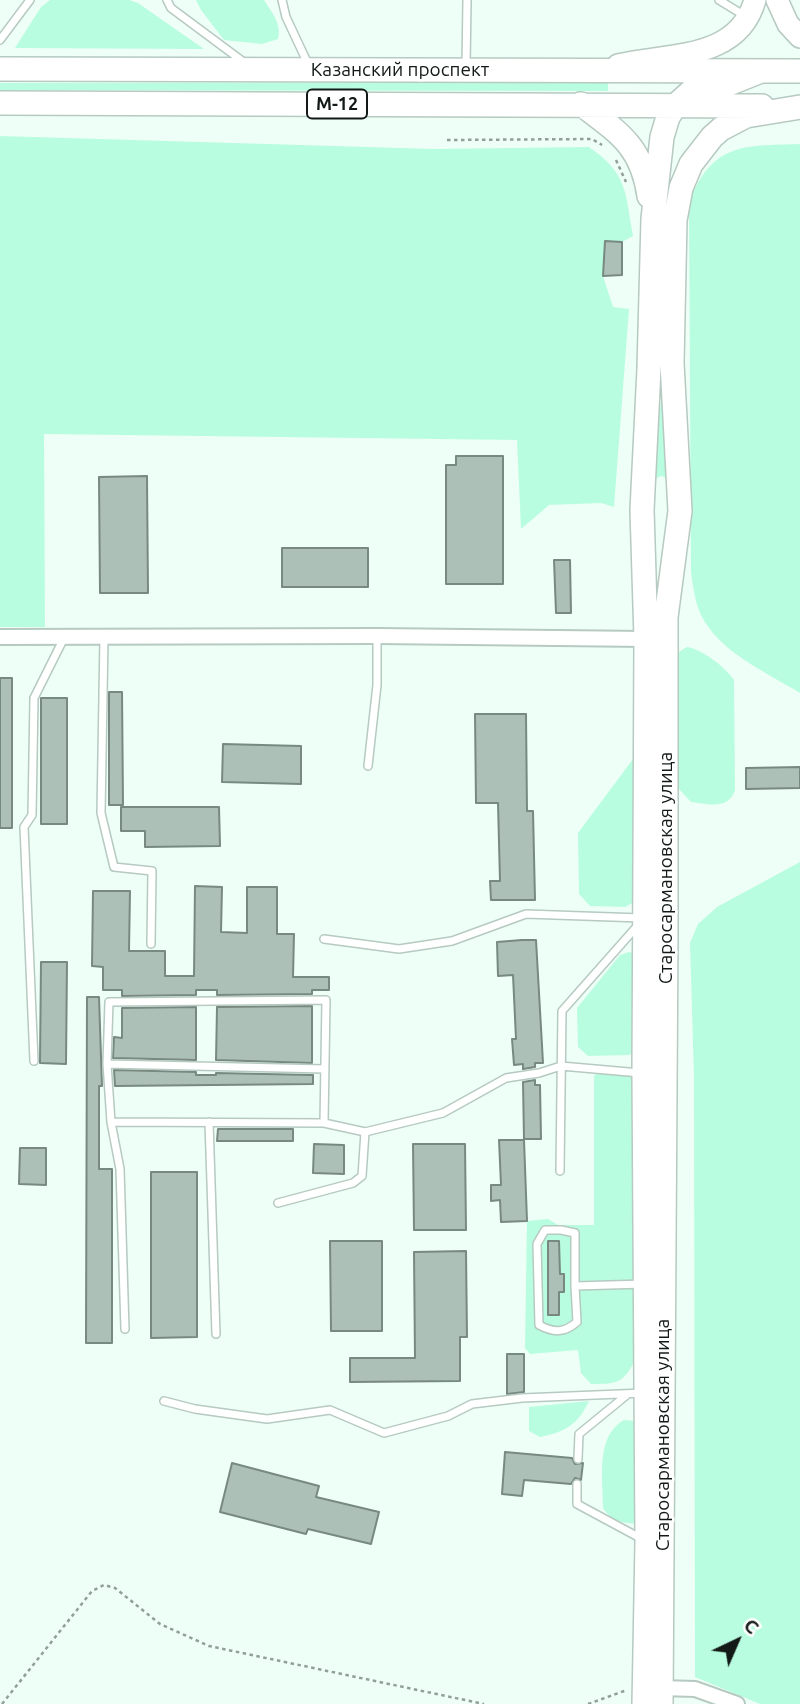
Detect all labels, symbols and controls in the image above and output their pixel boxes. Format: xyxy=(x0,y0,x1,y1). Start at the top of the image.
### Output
street label: Казанский проспект xyxy=(311,59,489,81)
road number: М-12 xyxy=(307,90,367,119)
street label: Старосармановская улица xyxy=(655,752,677,984)
street label: Старосармановская улица xyxy=(652,1319,674,1551)
north arrow xyxy=(702,1606,772,1676)
text: С xyxy=(740,1614,764,1638)

